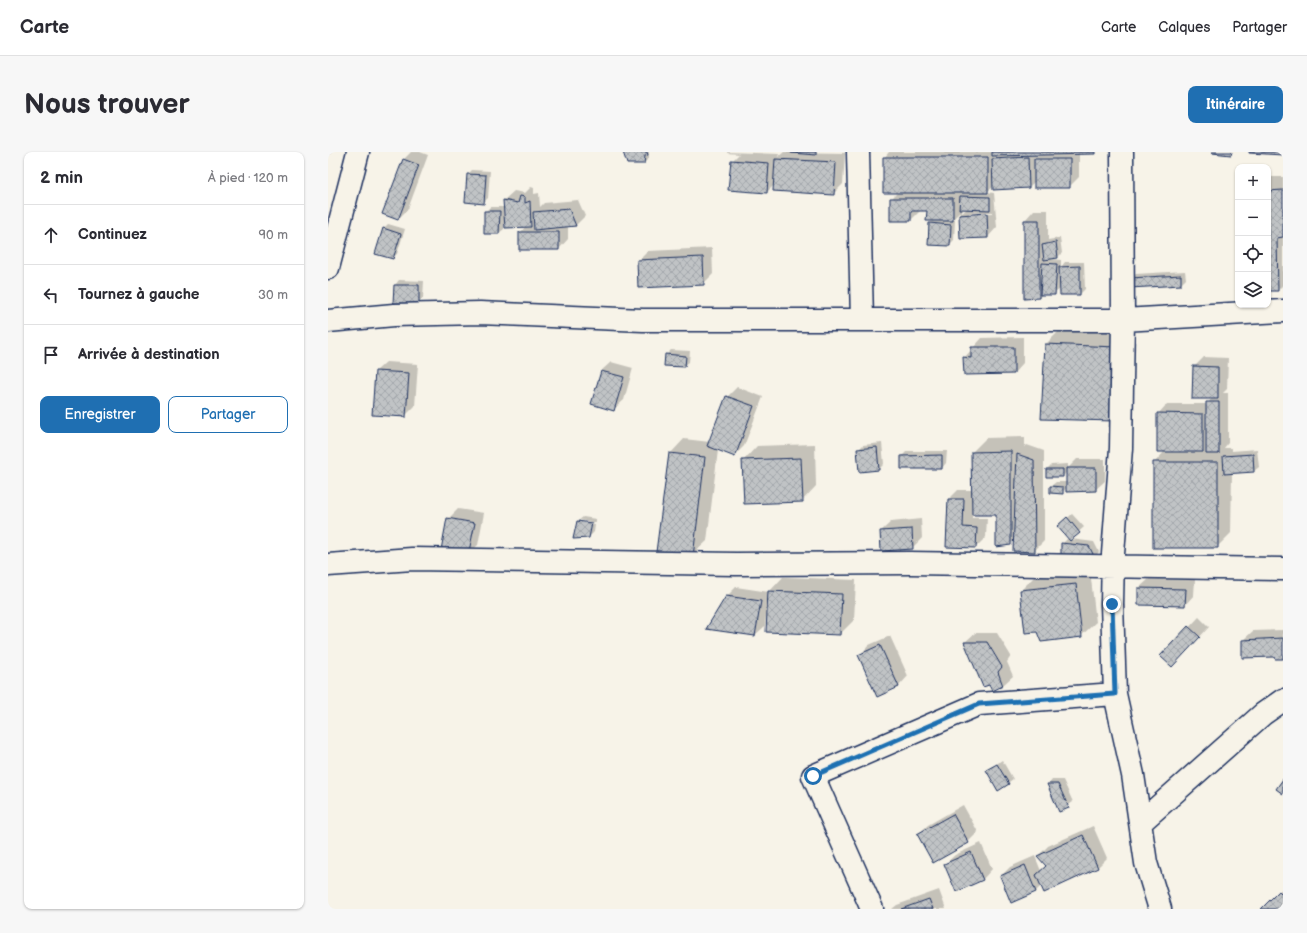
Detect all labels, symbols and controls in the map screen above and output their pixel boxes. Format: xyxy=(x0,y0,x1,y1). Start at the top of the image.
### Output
text: Carte xyxy=(20,16,69,39)
text: Carte xyxy=(1101,19,1136,36)
text: Calques xyxy=(1158,19,1210,36)
text: Partager xyxy=(1232,19,1287,36)
button: Itinéraire xyxy=(1188,86,1283,123)
text: Nous trouver xyxy=(24,88,190,121)
map controls xyxy=(1235,164,1271,308)
button: + xyxy=(1235,164,1271,200)
text: 2 min xyxy=(40,168,83,188)
text: À pied · 120 m xyxy=(208,170,288,186)
button: − xyxy=(1235,200,1271,236)
icon: ahead xyxy=(40,224,62,246)
text: Continuez xyxy=(78,225,147,244)
text: 90 m xyxy=(259,227,288,243)
button: locate xyxy=(1235,236,1271,272)
button: layers xyxy=(1235,272,1271,308)
icon: left xyxy=(40,284,62,306)
text: Tournez à gauche xyxy=(78,285,199,304)
text: 30 m xyxy=(258,287,288,303)
icon: arrive xyxy=(40,344,62,366)
text: Arrivée à destination xyxy=(78,345,220,364)
button: Enregistrer xyxy=(40,396,160,433)
button: Partager xyxy=(168,396,288,433)
route end xyxy=(1103,595,1121,613)
route start xyxy=(804,767,822,785)

